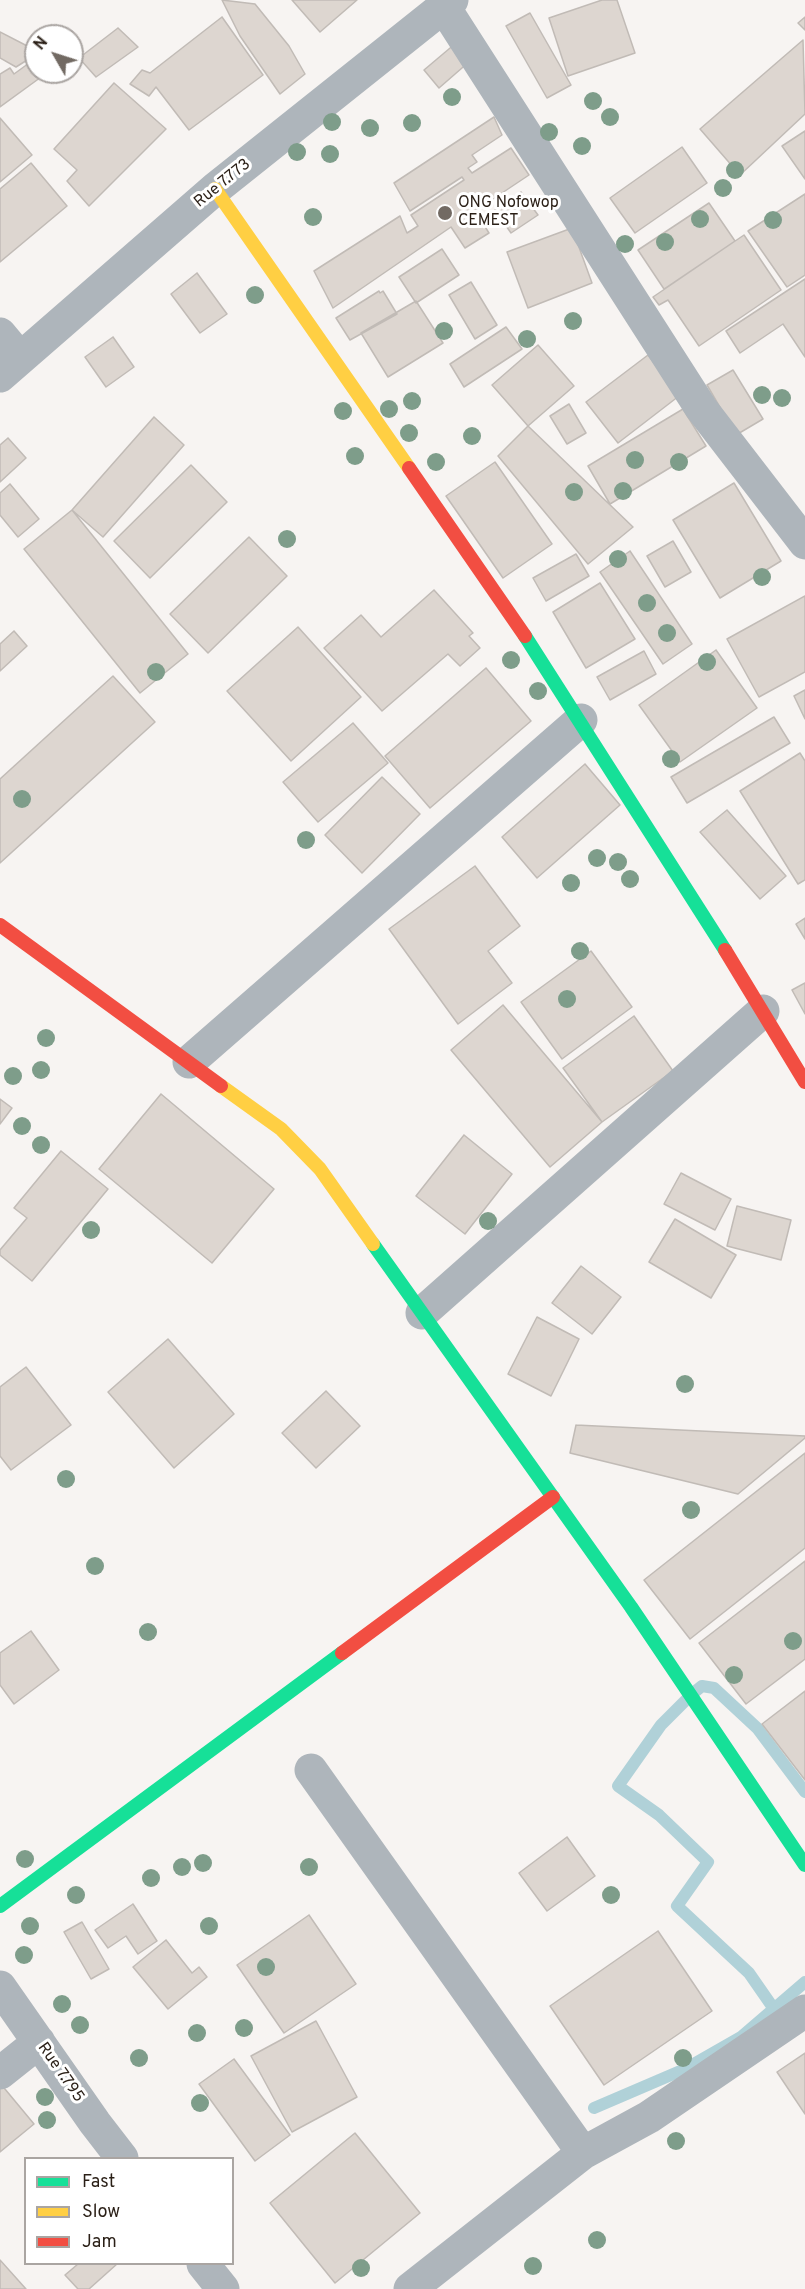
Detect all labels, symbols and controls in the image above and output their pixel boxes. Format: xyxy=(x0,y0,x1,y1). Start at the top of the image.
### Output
north arrow xyxy=(24,24,84,84)
text: N xyxy=(30,33,53,55)
street label: Rue 7.773 xyxy=(191,155,255,213)
place label: ONG Nofowop CEMEST xyxy=(458,194,559,232)
marker: ONG Nofowop CEMEST xyxy=(436,204,454,222)
street label: Rue 7.795 xyxy=(33,2040,87,2106)
legend xyxy=(24,2157,234,2265)
text: Fast xyxy=(82,2171,115,2194)
text: Slow xyxy=(82,2201,120,2224)
text: Jam xyxy=(82,2231,117,2254)

